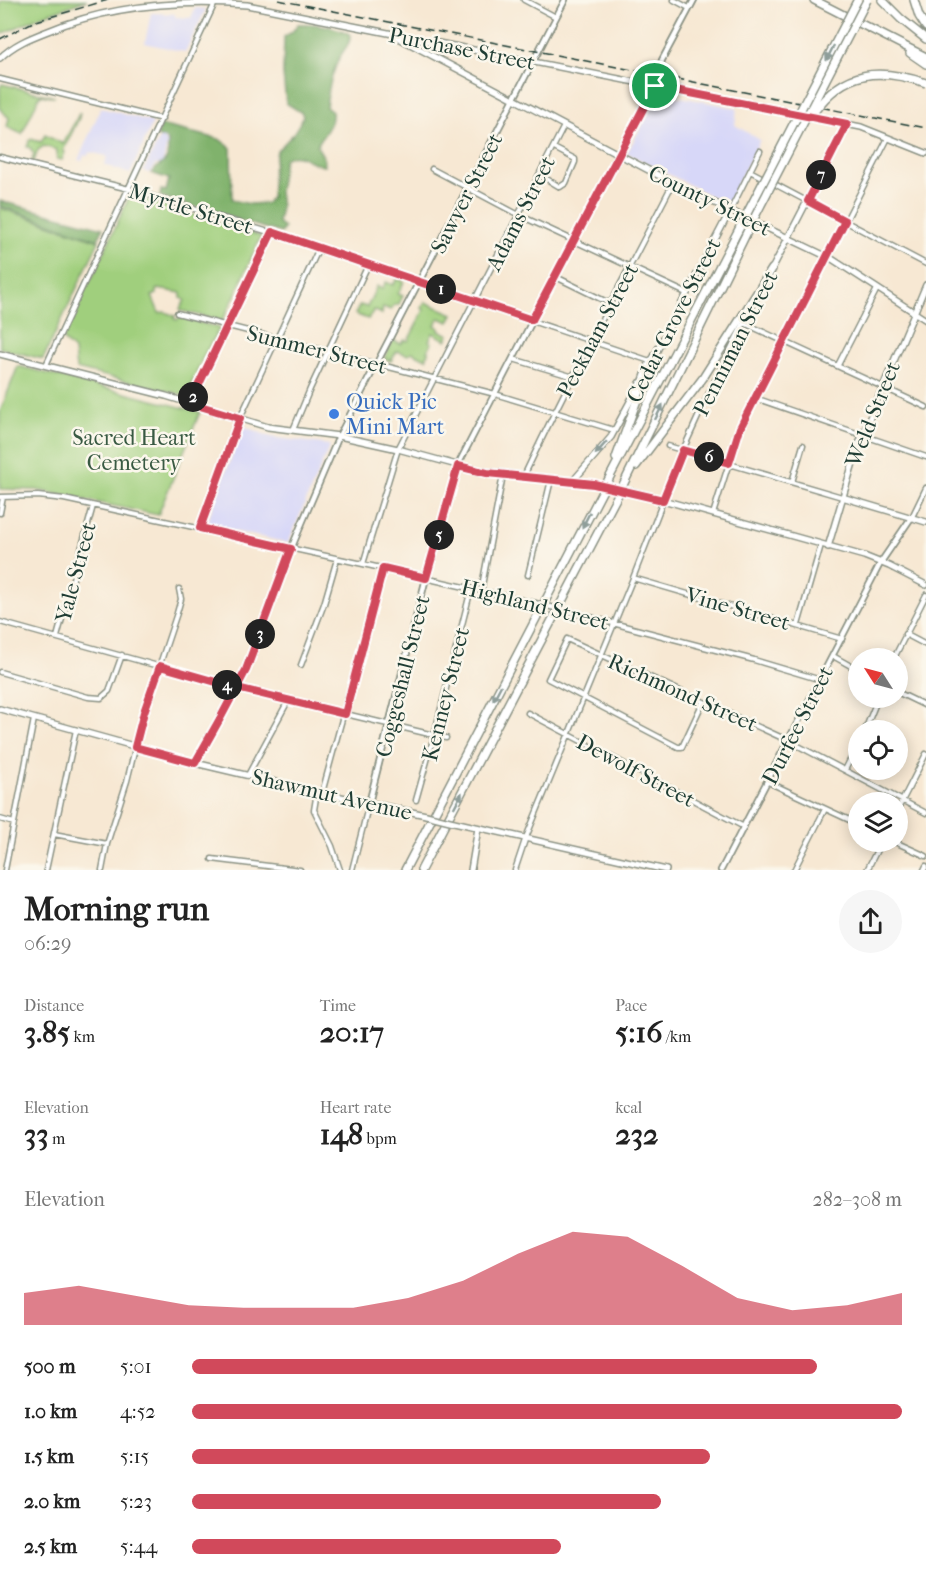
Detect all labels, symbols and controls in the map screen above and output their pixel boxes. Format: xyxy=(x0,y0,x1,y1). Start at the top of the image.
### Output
street label: Purchase Street xyxy=(386,22,538,76)
one-way arrow xyxy=(825,45,835,62)
pin xyxy=(629,60,680,111)
icon: arrive xyxy=(638,69,671,102)
street label: Sawyer Street xyxy=(425,129,508,258)
street label: Adams Street xyxy=(480,151,561,276)
street label: County Street xyxy=(644,160,775,242)
pin: 7 xyxy=(806,160,836,190)
text: 7 xyxy=(817,165,825,184)
street label: Myrtle Street xyxy=(126,178,256,240)
street label: Cedar Grove Street xyxy=(621,233,727,407)
street label: Peckham Street xyxy=(552,259,644,402)
street label: Penniman Street xyxy=(688,266,784,421)
pin: 1 xyxy=(426,274,456,304)
text: 1 xyxy=(438,279,444,298)
street label: Summer Street xyxy=(244,320,390,380)
street label: Weld Street xyxy=(840,358,906,472)
pin: 2 xyxy=(178,382,208,412)
text: 2 xyxy=(189,387,197,406)
place label: Quick Pic Mini Mart xyxy=(346,389,444,440)
one-way arrow xyxy=(654,403,664,420)
marker: Quick Pic Mini Mart xyxy=(327,407,341,421)
park label: Sacred Heart Cemetery xyxy=(72,425,196,476)
one-way arrow xyxy=(595,440,608,455)
pin: 6 xyxy=(694,442,724,472)
text: 6 xyxy=(705,447,713,466)
one-way arrow xyxy=(582,512,591,529)
street label: Yale Street xyxy=(50,519,102,626)
pin: 5 xyxy=(424,520,454,550)
text: 5 xyxy=(436,525,442,544)
street label: Highland Street xyxy=(458,574,612,636)
street label: Vine Street xyxy=(682,581,793,636)
street label: Coggeshall Street xyxy=(370,592,436,760)
pin: 3 xyxy=(245,619,275,649)
text: 3 xyxy=(257,624,263,643)
street label: Kenney Street xyxy=(417,624,475,764)
street label: Richmond Street xyxy=(604,648,762,738)
north arrow xyxy=(848,648,908,708)
map controls xyxy=(848,648,908,852)
street label: Durfee Street xyxy=(757,661,839,789)
pin: 4 xyxy=(212,670,242,700)
text: 4 xyxy=(222,675,232,694)
one-way arrow xyxy=(492,685,502,702)
button: locate xyxy=(848,720,908,780)
street label: Dewolf Street xyxy=(572,729,699,813)
street label: Shawmut Avenue xyxy=(249,764,415,826)
one-way arrow xyxy=(453,791,463,808)
button: layers xyxy=(848,792,908,852)
text: Morning run xyxy=(24,890,209,929)
button: share xyxy=(839,890,902,953)
text: 06:29 xyxy=(24,932,71,955)
text: Distance xyxy=(24,996,84,1015)
text: Time xyxy=(320,996,356,1015)
text: Pace xyxy=(615,996,647,1015)
text: 3.85 xyxy=(24,1015,70,1050)
text: 20:17 xyxy=(320,1015,384,1050)
text: 5:16 xyxy=(615,1015,662,1050)
text: km xyxy=(70,1027,95,1046)
text: /km xyxy=(662,1027,691,1046)
text: Elevation xyxy=(24,1098,89,1117)
text: Heart rate xyxy=(320,1098,391,1117)
text: kcal xyxy=(615,1098,642,1117)
text: 33 xyxy=(24,1117,49,1152)
text: 148 xyxy=(320,1117,363,1152)
text: 232 xyxy=(615,1117,658,1152)
text: m xyxy=(49,1129,65,1148)
text: bpm xyxy=(363,1129,397,1148)
text: Elevation xyxy=(24,1188,105,1211)
text: 282–308 m xyxy=(812,1188,902,1211)
text: 500 m xyxy=(24,1355,76,1378)
text: 5:01 xyxy=(120,1355,152,1378)
text: 1.0 km xyxy=(24,1400,77,1423)
text: 4:52 xyxy=(120,1400,156,1423)
text: 1.5 km xyxy=(24,1445,74,1468)
text: 5:15 xyxy=(120,1445,149,1468)
text: 2.0 km xyxy=(24,1490,80,1513)
text: 5:23 xyxy=(120,1490,152,1513)
text: 2.5 km xyxy=(24,1535,77,1558)
text: 5:44 xyxy=(120,1535,157,1558)

